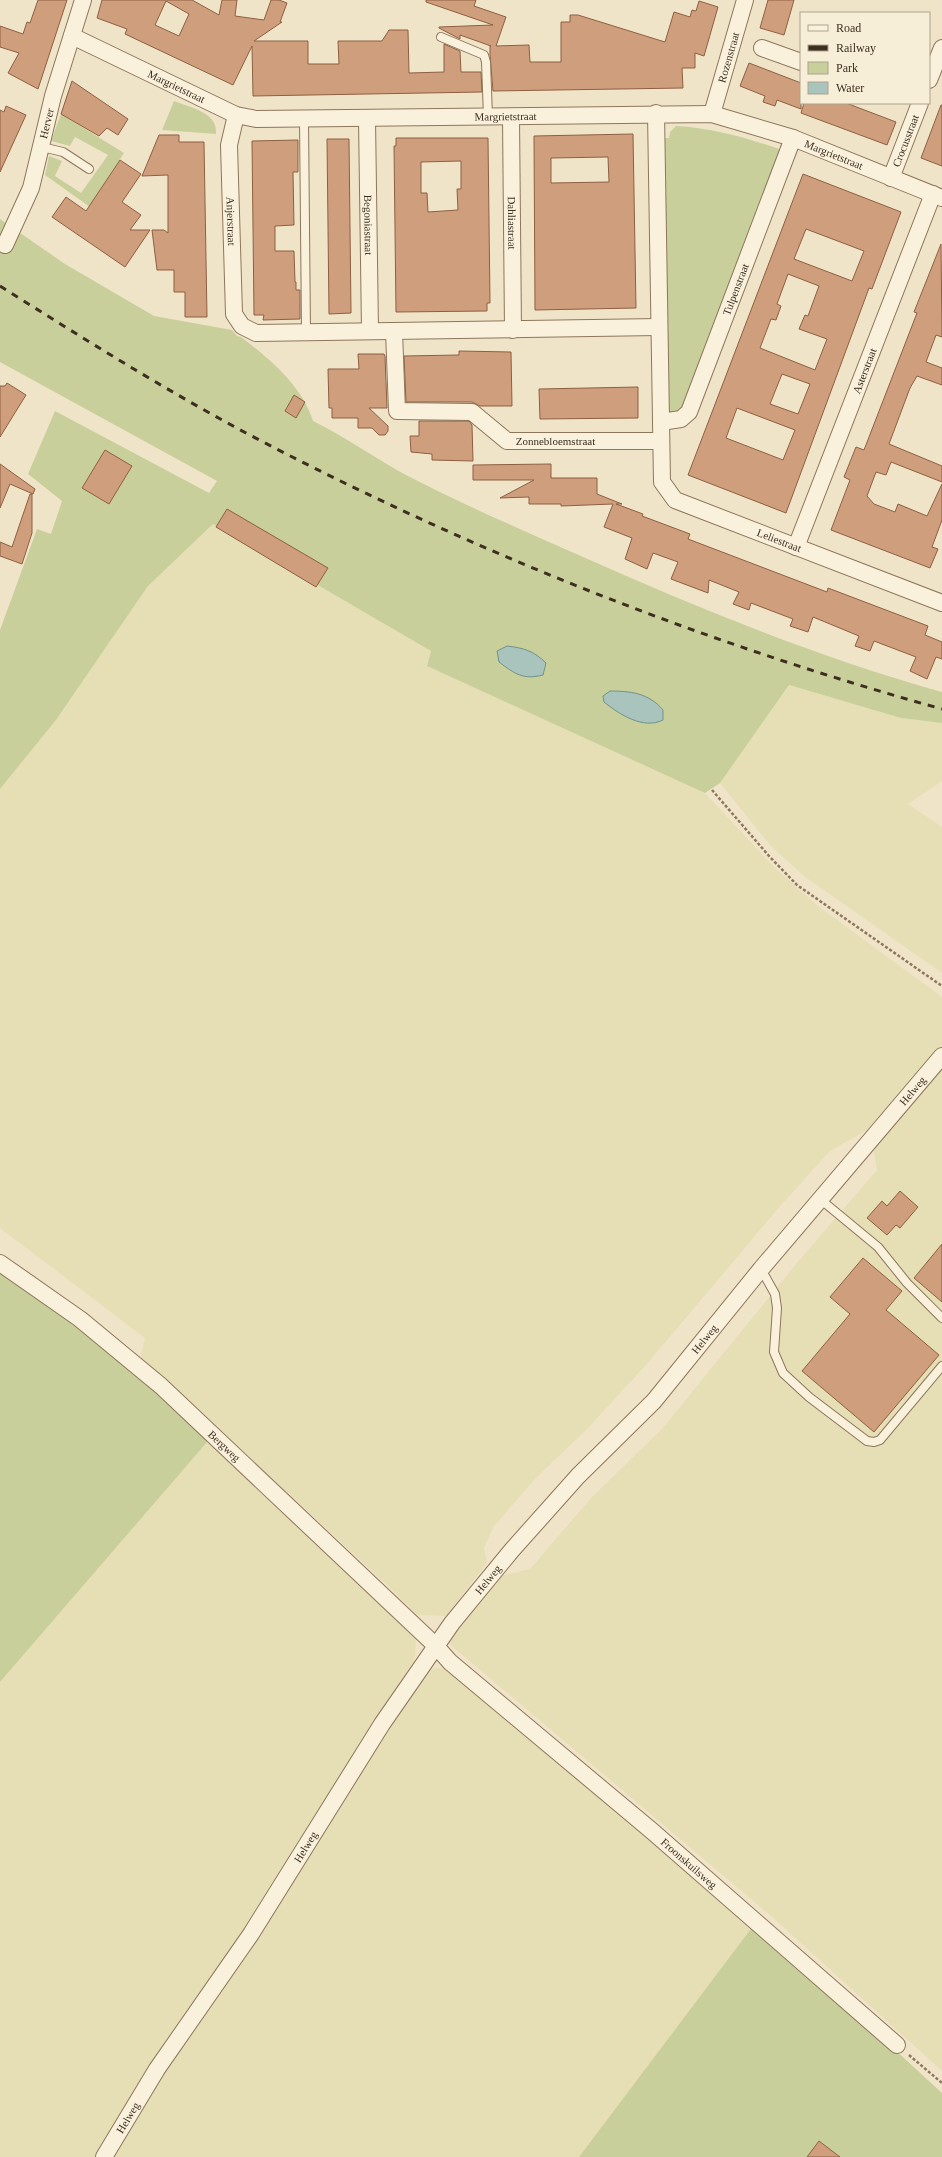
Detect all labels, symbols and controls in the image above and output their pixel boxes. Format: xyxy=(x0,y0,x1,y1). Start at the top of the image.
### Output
legend xyxy=(800,12,930,104)
text: Road xyxy=(836,21,861,35)
street label: Rozenstraat xyxy=(715,31,741,84)
text: Railway xyxy=(836,41,876,55)
text: Park xyxy=(836,61,858,75)
street label: Margrietstraat xyxy=(146,67,207,105)
text: Water xyxy=(836,81,864,95)
street label: Herver xyxy=(37,107,56,140)
street label: Margrietstraat xyxy=(474,110,537,123)
street label: Crocusstraat xyxy=(890,113,921,169)
street label: Margrietstraat xyxy=(803,137,865,172)
street label: Begoniastraat xyxy=(362,195,375,255)
street label: Dahliastraat xyxy=(506,196,518,250)
street label: Anjerstraat xyxy=(225,197,238,246)
street label: Tulpenstraat xyxy=(720,262,751,317)
street label: Asterstraat xyxy=(850,346,879,395)
street label: Zonnebloemstraat xyxy=(516,435,595,447)
street label: Leliestraat xyxy=(755,526,803,554)
street label: Helweg xyxy=(897,1073,929,1108)
street label: Helweg xyxy=(689,1321,720,1356)
street label: Bergweg xyxy=(206,1428,243,1464)
street label: Helweg xyxy=(472,1562,504,1596)
street label: Helweg xyxy=(291,1829,320,1865)
street label: Froonskuilsweg xyxy=(659,1836,720,1891)
street label: Helweg xyxy=(114,2099,142,2135)

